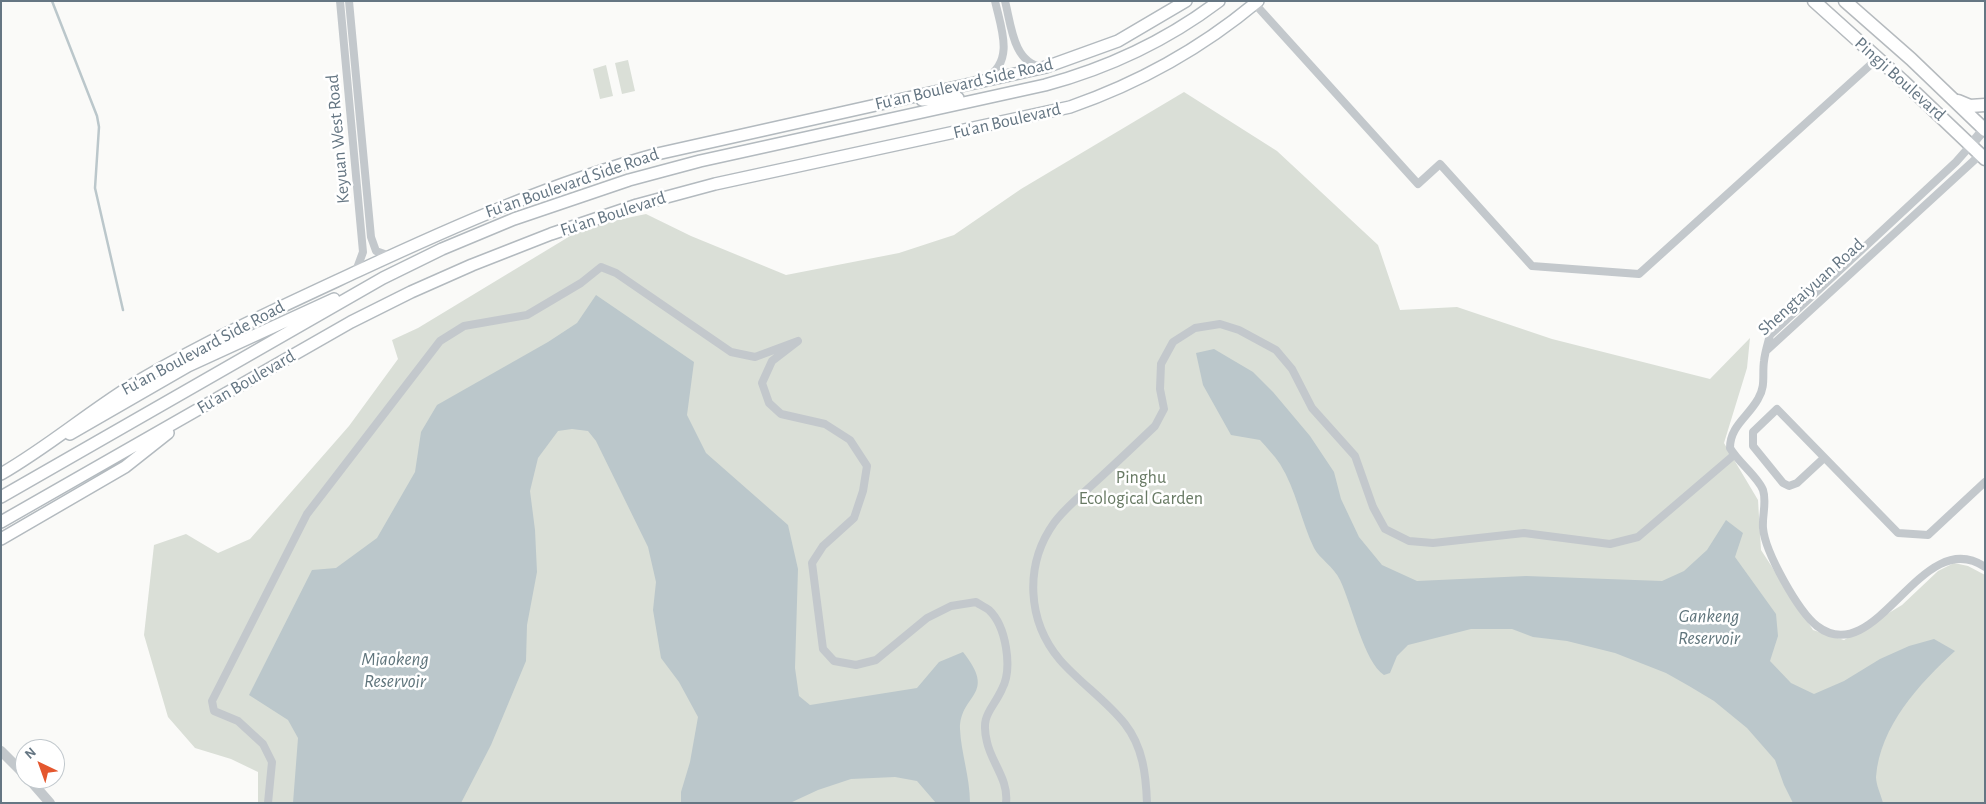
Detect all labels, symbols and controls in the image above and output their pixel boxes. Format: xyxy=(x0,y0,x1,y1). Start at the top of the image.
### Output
street label: Pingji Boulevard xyxy=(1850,32,1950,126)
street label: Fu'an Boulevard Side Road xyxy=(873,53,1055,115)
street label: Keyuan West Road xyxy=(322,73,354,205)
street label: Fu'an Boulevard xyxy=(951,98,1063,144)
street label: Fu'an Boulevard Side Road xyxy=(482,143,662,223)
street label: Fu'an Boulevard xyxy=(558,187,668,241)
street label: Shengtaiyuan Road xyxy=(1753,234,1869,340)
street label: Fu'an Boulevard Side Road xyxy=(118,296,288,400)
street label: Fu'an Boulevard xyxy=(193,345,299,419)
park label: Pinghu Ecological Garden xyxy=(1079,467,1203,509)
water label: Gankeng Reservoir xyxy=(1678,605,1740,649)
water label: Miaokeng Reservoir xyxy=(361,648,429,692)
north arrow xyxy=(15,739,65,789)
text: N xyxy=(22,745,39,762)

